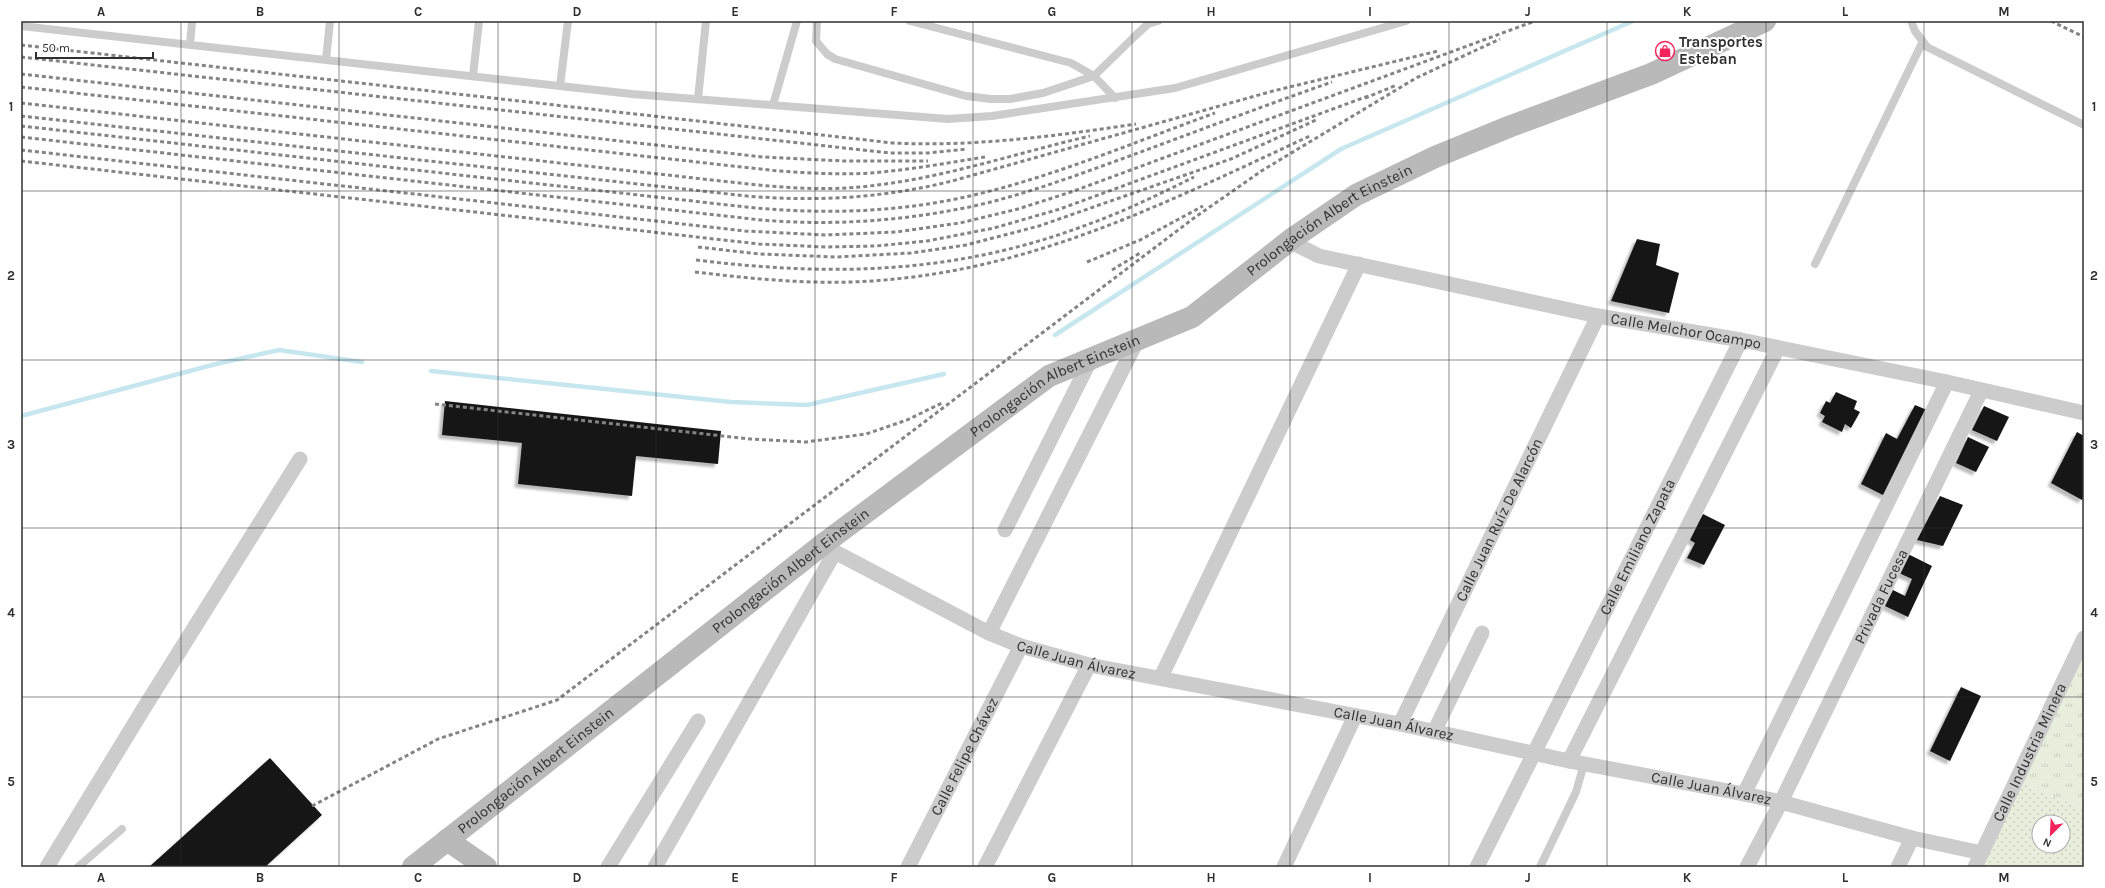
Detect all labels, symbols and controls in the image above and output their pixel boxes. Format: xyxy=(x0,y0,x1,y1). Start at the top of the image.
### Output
text: A xyxy=(97,4,105,19)
text: B xyxy=(256,4,264,19)
text: C xyxy=(414,4,422,19)
text: D xyxy=(573,4,582,19)
text: E xyxy=(731,4,739,19)
text: F xyxy=(890,4,898,19)
text: G xyxy=(1048,4,1056,19)
text: H xyxy=(1206,4,1216,19)
text: I xyxy=(1368,4,1372,19)
text: J xyxy=(1525,4,1531,19)
text: K xyxy=(1683,4,1692,19)
text: L xyxy=(1842,4,1849,19)
text: M xyxy=(1998,4,2010,19)
place label: Transportes Esteban xyxy=(1679,33,1763,68)
scale bar xyxy=(36,34,153,60)
shop icon: Transportes Esteban xyxy=(1654,40,1676,62)
text: 50 m xyxy=(42,41,70,55)
text: 1 xyxy=(9,99,13,114)
text: 1 xyxy=(2092,99,2096,114)
street label: Prolongación Albert Einstein xyxy=(1243,160,1415,280)
text: 2 xyxy=(7,268,15,283)
text: 2 xyxy=(2090,268,2098,283)
street label: Calle Melchor Ocampo xyxy=(1609,309,1763,353)
street label: Prolongación Albert Einstein xyxy=(966,331,1143,441)
street label: Calle Juan Ruíz De Alarcón xyxy=(1452,435,1546,604)
text: 3 xyxy=(7,437,15,452)
text: 3 xyxy=(2090,437,2098,452)
street label: Calle Emiliano Zapata xyxy=(1596,476,1679,618)
street label: Prolongación Albert Einstein xyxy=(708,504,873,637)
street label: Privada Fucesa xyxy=(1850,546,1912,647)
text: 4 xyxy=(7,605,15,620)
text: 4 xyxy=(2090,605,2098,620)
street label: Calle Juan Álvarez xyxy=(1015,636,1137,683)
street label: Calle Industria Minera xyxy=(1989,680,2070,825)
street label: Calle Felipe Chávez xyxy=(927,695,1002,819)
street label: Prolongación Albert Einstein xyxy=(454,703,617,838)
street label: Calle Juan Álvarez xyxy=(1332,703,1456,745)
street label: Calle Juan Álvarez xyxy=(1650,768,1773,809)
text: 5 xyxy=(7,774,15,789)
text: 5 xyxy=(2090,774,2098,789)
north arrow xyxy=(2031,814,2071,854)
text: N xyxy=(2041,835,2053,850)
text: A xyxy=(97,870,105,885)
text: B xyxy=(256,870,264,885)
text: C xyxy=(414,870,422,885)
text: D xyxy=(573,870,582,885)
text: E xyxy=(731,870,739,885)
text: F xyxy=(890,870,898,885)
text: G xyxy=(1048,870,1056,885)
text: H xyxy=(1206,870,1216,885)
text: I xyxy=(1368,870,1372,885)
text: J xyxy=(1525,870,1531,885)
text: K xyxy=(1683,870,1692,885)
text: L xyxy=(1842,870,1849,885)
text: M xyxy=(1998,870,2010,885)

